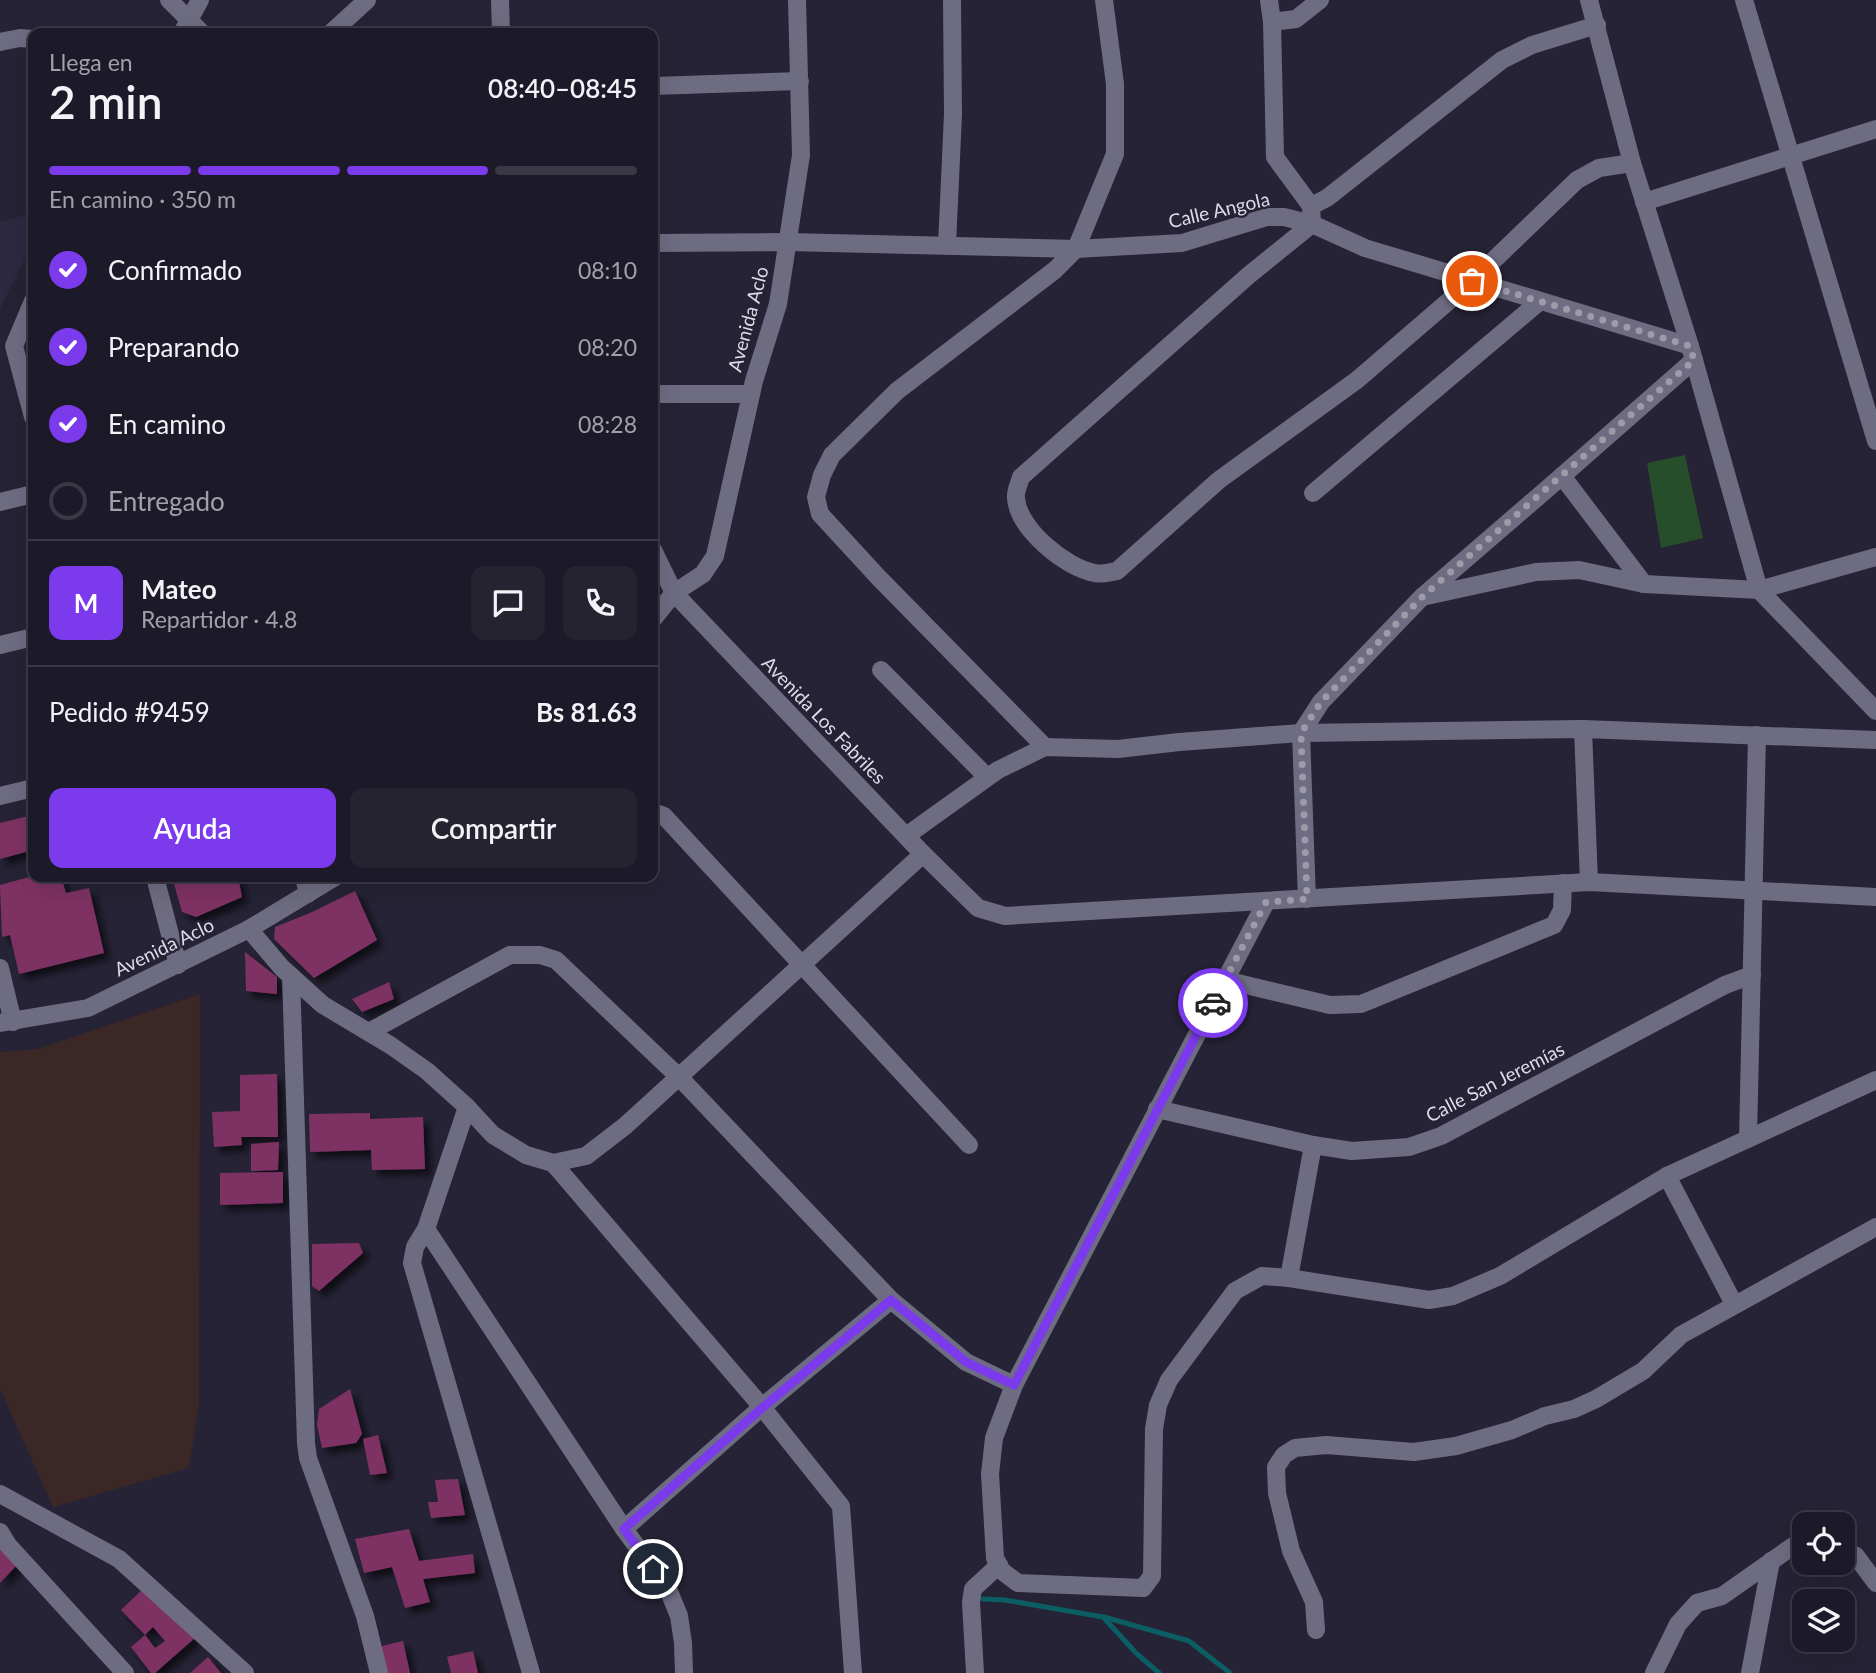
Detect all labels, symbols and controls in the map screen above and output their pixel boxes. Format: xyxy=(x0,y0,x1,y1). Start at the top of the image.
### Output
text: Llega en xyxy=(49,48,133,76)
text: 08:40–08:45 xyxy=(488,72,637,104)
text: 2 min xyxy=(49,74,163,129)
text: En camino · 350 m xyxy=(49,185,236,213)
street label: Calle Angola xyxy=(1166,187,1272,232)
icon: check xyxy=(49,251,87,289)
pin xyxy=(1442,251,1502,311)
text: Confirmado xyxy=(108,254,242,286)
text: 08:10 xyxy=(578,256,637,284)
icon: bag xyxy=(1453,262,1491,300)
street label: Avenida Aclo xyxy=(722,264,773,374)
icon: check xyxy=(49,328,87,366)
text: Preparando xyxy=(108,331,240,363)
text: 08:20 xyxy=(578,333,637,361)
icon: check xyxy=(49,405,87,443)
text: En camino xyxy=(108,408,226,440)
text: 08:28 xyxy=(578,410,637,438)
text: Entregado xyxy=(108,485,225,517)
button: chat xyxy=(471,566,545,640)
button: phone xyxy=(563,566,637,640)
text: Mateo xyxy=(141,573,217,605)
text: M xyxy=(74,587,98,619)
text: Repartidor · 4.8 xyxy=(141,605,297,633)
street label: Avenida Los Fabriles xyxy=(758,651,891,788)
text: Pedido #9459 xyxy=(49,696,210,728)
text: Bs 81.63 xyxy=(536,696,637,728)
button: Ayuda xyxy=(49,788,336,868)
button: Compartir xyxy=(350,788,637,868)
street label: Avenida Aclo xyxy=(110,913,217,981)
courier xyxy=(1178,968,1248,1038)
icon: car xyxy=(1194,984,1232,1022)
street label: Calle San Jeremías xyxy=(1422,1037,1568,1126)
map controls xyxy=(1792,1512,1855,1652)
button: locate xyxy=(1792,1512,1855,1575)
pin xyxy=(623,1539,683,1599)
icon: home xyxy=(634,1550,672,1588)
button: layers xyxy=(1792,1589,1855,1652)

